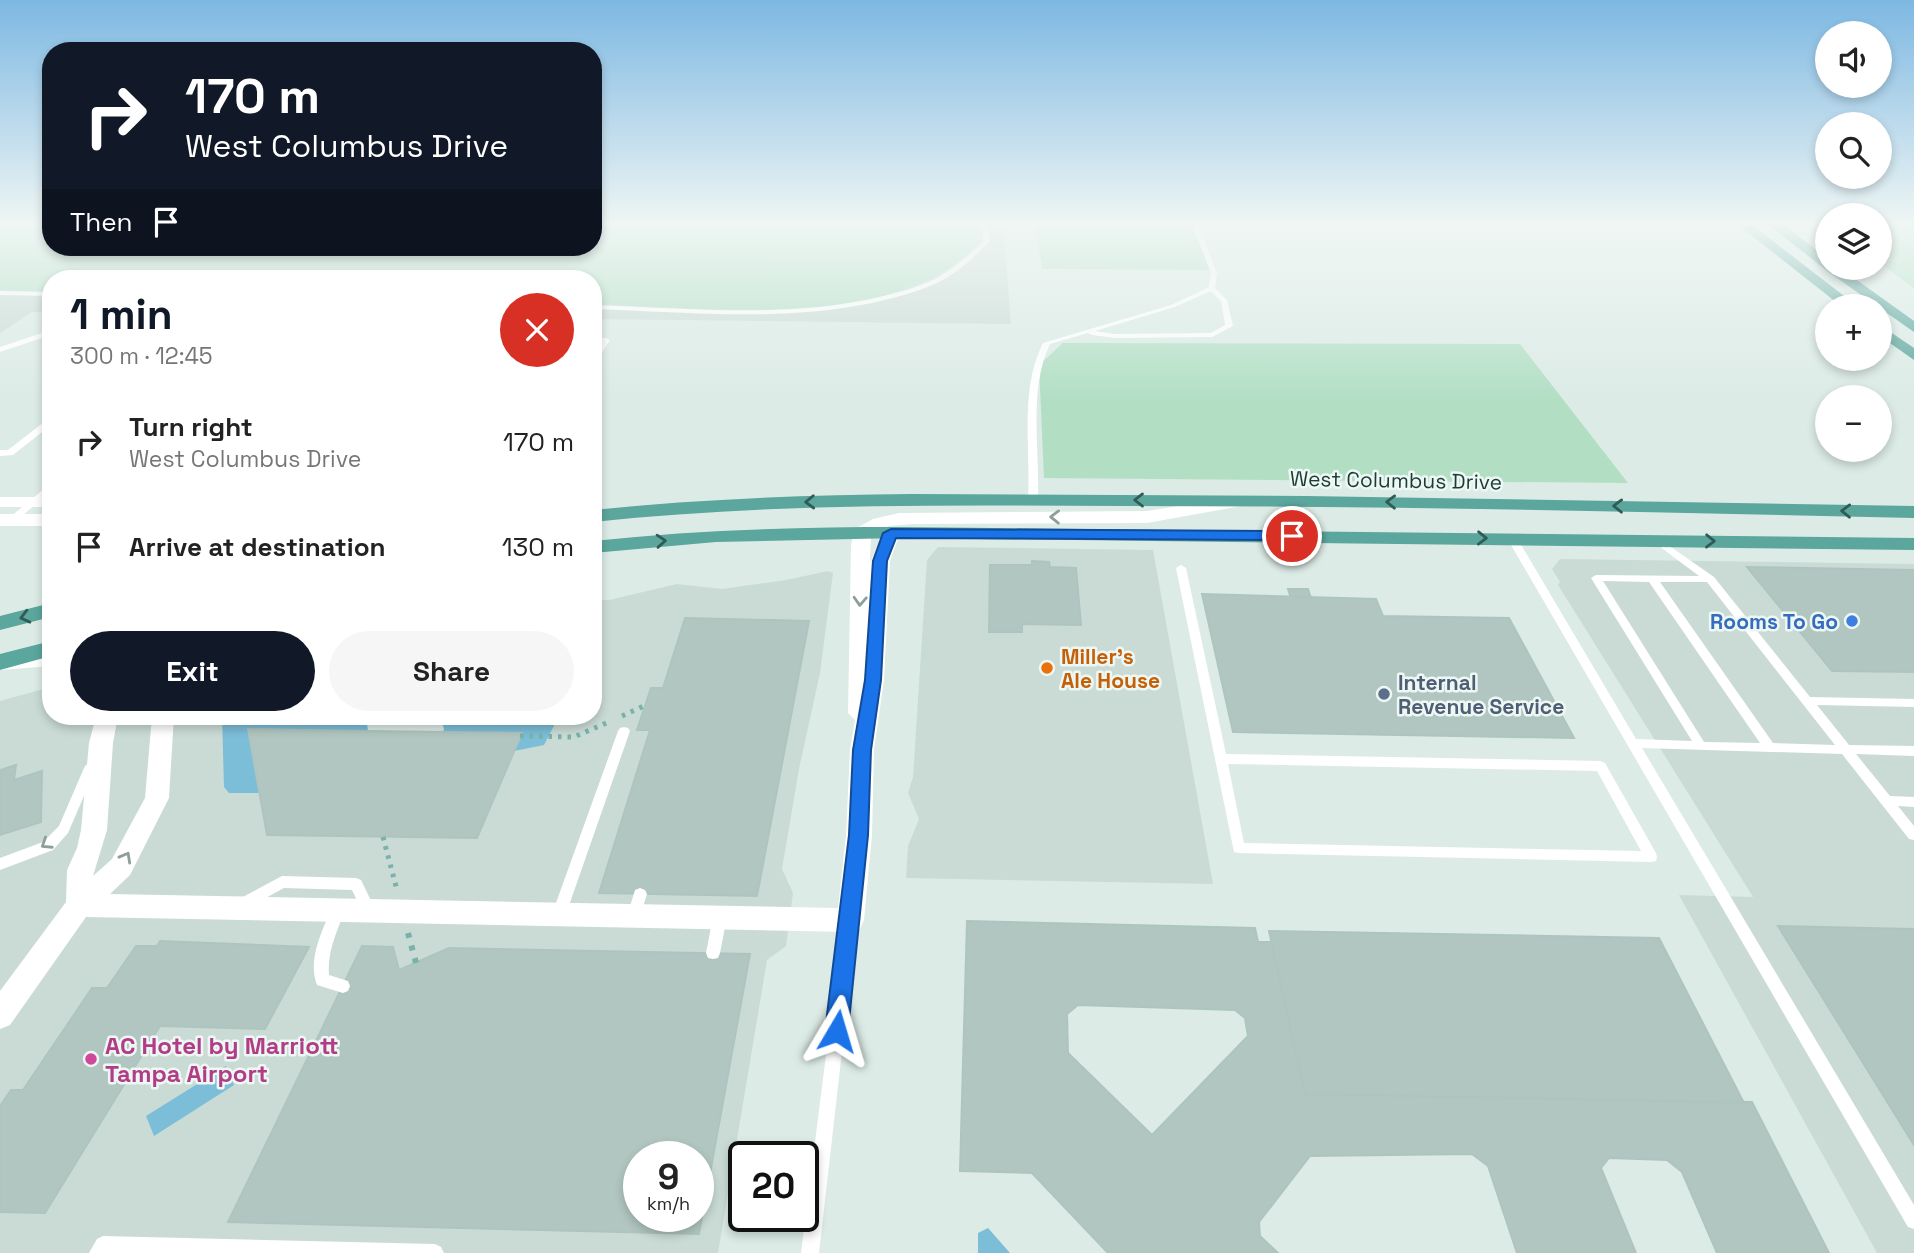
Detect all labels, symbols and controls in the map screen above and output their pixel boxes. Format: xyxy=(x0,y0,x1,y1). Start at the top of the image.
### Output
map controls xyxy=(1815,21,1892,462)
button: sound xyxy=(1815,21,1892,98)
text: 170 m xyxy=(185,65,320,127)
icon: right xyxy=(70,70,161,161)
button: search xyxy=(1815,112,1892,189)
text: West Columbus Drive xyxy=(185,126,508,166)
icon: arrive xyxy=(147,203,185,241)
button: layers xyxy=(1815,203,1892,280)
text: Then xyxy=(70,205,133,239)
text: 1 min xyxy=(70,288,173,341)
button: close xyxy=(500,293,574,367)
button: + xyxy=(1815,294,1892,371)
text: 300 m · 12:45 xyxy=(70,341,213,371)
button: − xyxy=(1815,385,1892,462)
text: Turn right xyxy=(129,410,253,444)
icon: right xyxy=(70,423,108,461)
text: 170 m xyxy=(503,425,574,459)
text: West Columbus Drive xyxy=(129,444,361,474)
street label: West Columbus Drive xyxy=(1290,465,1502,495)
one-way arrow xyxy=(1133,492,1144,508)
one-way arrow xyxy=(804,494,815,509)
one-way arrow xyxy=(1385,495,1396,510)
one-way arrow xyxy=(1613,499,1624,514)
one-way arrow xyxy=(1840,503,1851,519)
pin xyxy=(1262,506,1322,566)
one-way arrow xyxy=(1049,509,1060,524)
icon: arrive xyxy=(1273,517,1311,555)
icon: arrive xyxy=(70,528,108,566)
text: Arrive at destination xyxy=(129,530,386,564)
text: 130 m xyxy=(502,530,574,564)
one-way arrow xyxy=(1478,530,1488,546)
one-way arrow xyxy=(1705,533,1716,549)
one-way arrow xyxy=(656,534,667,549)
one-way arrow xyxy=(852,596,867,607)
place label: Rooms To Go xyxy=(1710,608,1838,635)
one-way arrow xyxy=(19,609,31,623)
marker: Rooms To Go xyxy=(1844,613,1860,629)
button: Exit xyxy=(70,631,315,711)
button: Share xyxy=(329,631,574,711)
place label: Miller's Ale House xyxy=(1061,643,1160,694)
marker: Miller's Ale House xyxy=(1039,660,1055,676)
place label: Internal Revenue Service xyxy=(1398,669,1564,720)
marker: Internal Revenue Service xyxy=(1376,686,1392,702)
one-way arrow xyxy=(41,835,54,848)
one-way arrow xyxy=(118,852,131,864)
position arrow xyxy=(800,994,874,1068)
place label: AC Hotel by Marriott Tampa Airport xyxy=(105,1030,339,1089)
marker: AC Hotel by Marriott Tampa Airport xyxy=(83,1051,99,1067)
speed limit sign: 20 xyxy=(728,1141,819,1232)
text: 9 xyxy=(658,1155,679,1199)
text: km/h xyxy=(647,1192,690,1215)

